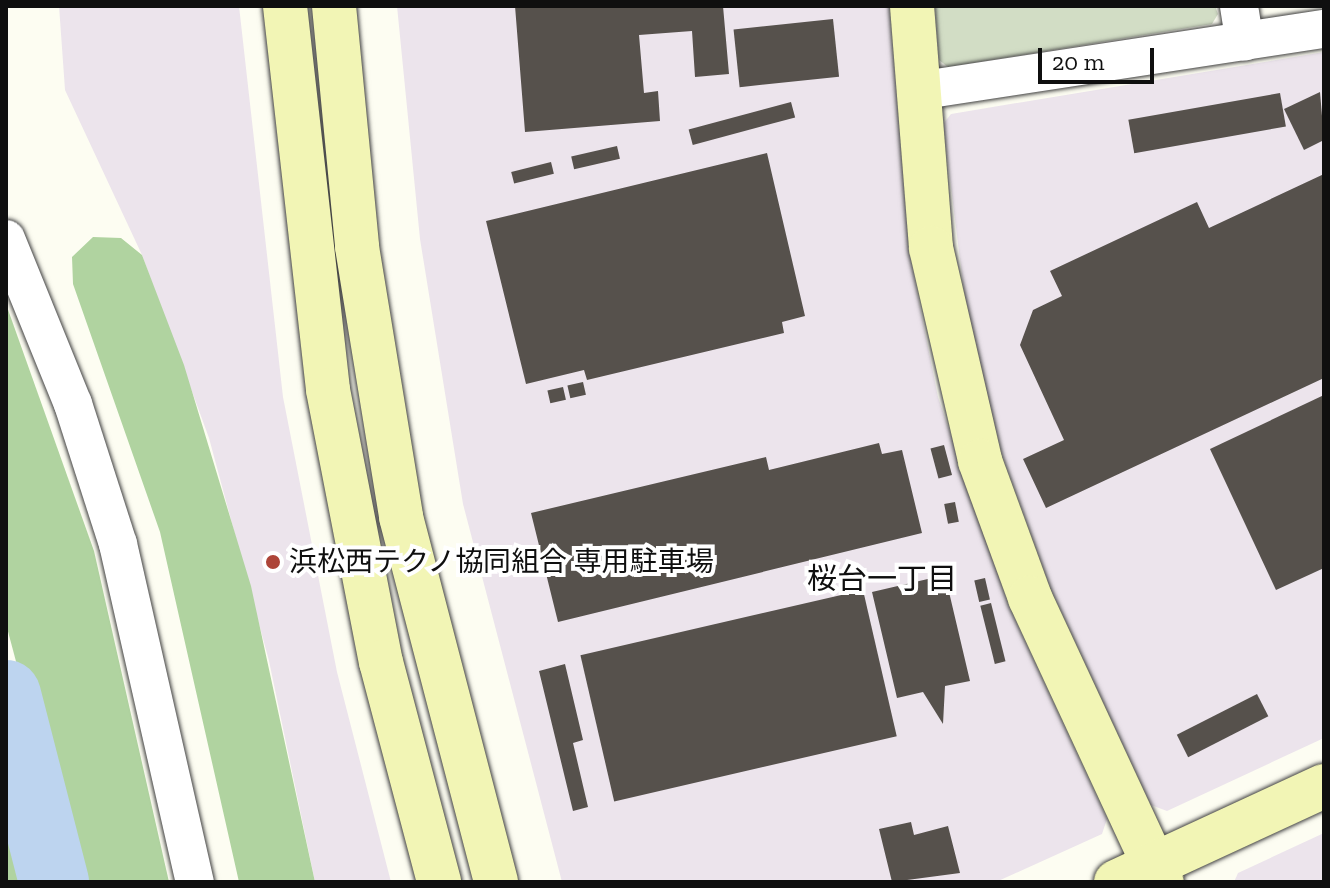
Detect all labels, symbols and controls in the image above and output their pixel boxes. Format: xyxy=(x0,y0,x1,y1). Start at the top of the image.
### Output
scale bar xyxy=(1042,32,1158,82)
text: 20 m xyxy=(1052,47,1104,76)
place label: 浜松西テクノ協同組合 専用駐車場 xyxy=(289,545,715,579)
marker: 浜松西テクノ協同組合 専用駐車場 xyxy=(264,553,282,571)
district label: 桜台一丁目 xyxy=(807,561,957,597)

